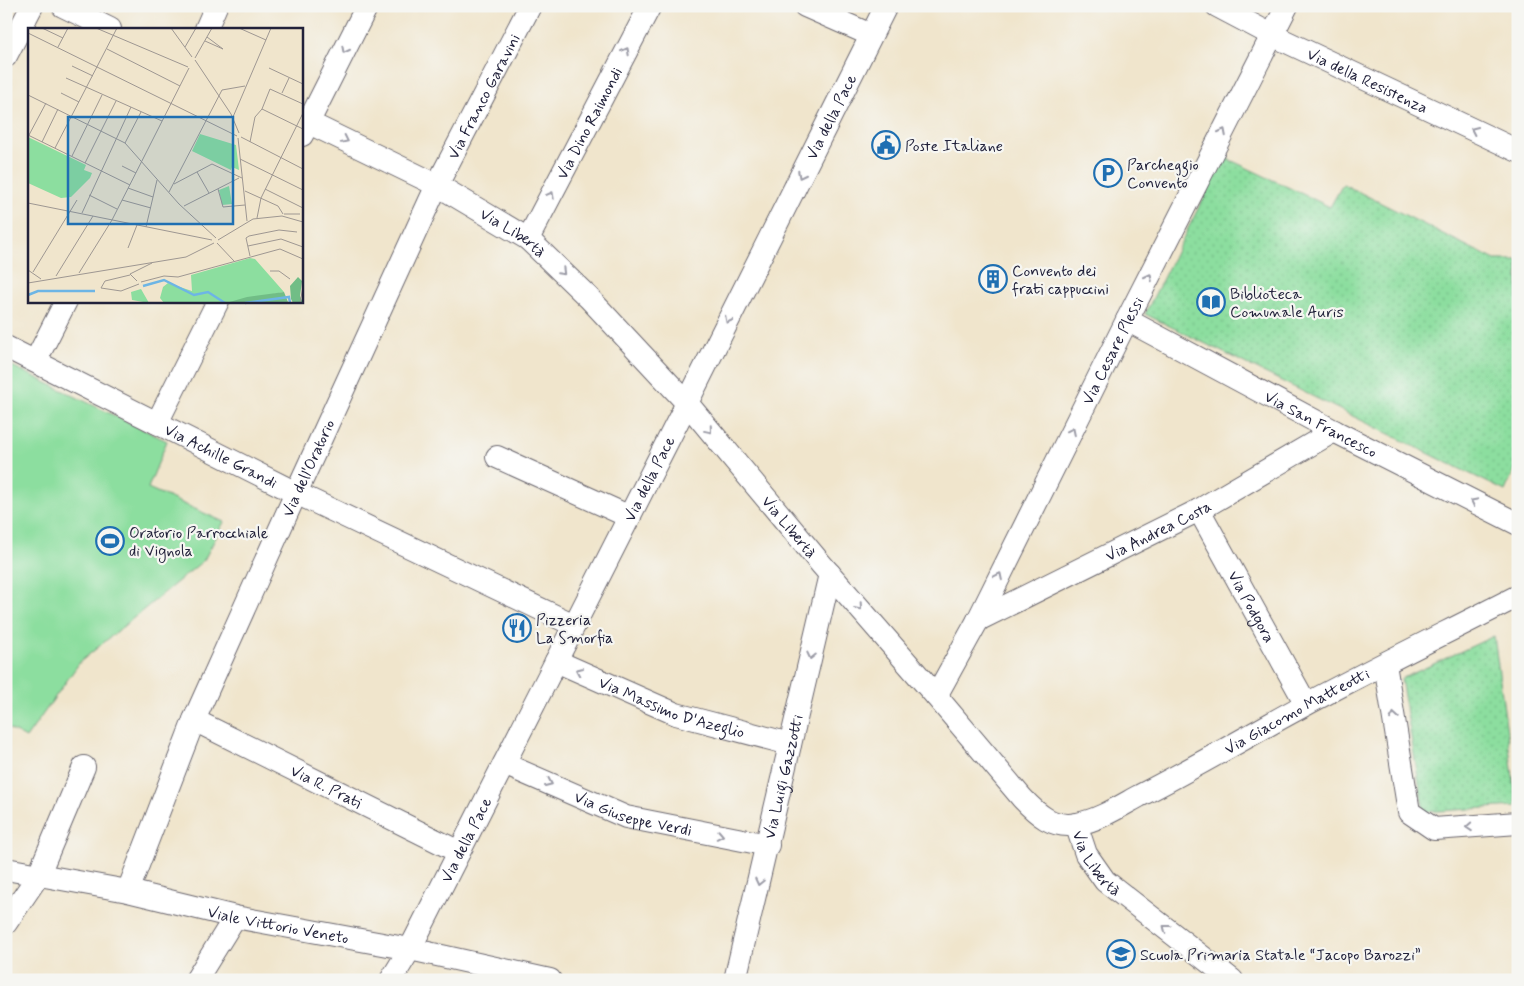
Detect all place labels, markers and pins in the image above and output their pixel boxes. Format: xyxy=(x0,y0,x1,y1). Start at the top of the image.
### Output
public building icon: Poste Italiane xyxy=(871,130,901,160)
place label: Poste Italiane xyxy=(905,136,1003,157)
place label: Parcheggio Convento xyxy=(1127,155,1199,194)
parking icon: Parcheggio Convento xyxy=(1093,158,1123,188)
place label: Convento dei frati cappuccini xyxy=(1012,261,1109,300)
building icon: Convento dei frati cappuccini xyxy=(978,264,1008,294)
place label: Biblioteca Comunale Auris xyxy=(1230,284,1344,323)
library icon: Biblioteca Comunale Auris xyxy=(1196,287,1226,317)
place label: Oratorio Parrocchiale di Vignola xyxy=(129,523,269,563)
sports icon: Oratorio Parrocchiale di Vignola xyxy=(95,526,125,556)
place label: Pizzeria La Smorfia xyxy=(536,610,613,649)
restaurant icon: Pizzeria La Smorfia xyxy=(502,613,532,643)
school or university icon: Scuola Primaria Statale “Jacopo Barozzi” xyxy=(1106,939,1136,969)
place label: Scuola Primaria Statale “Jacopo Barozzi” xyxy=(1140,945,1421,966)

